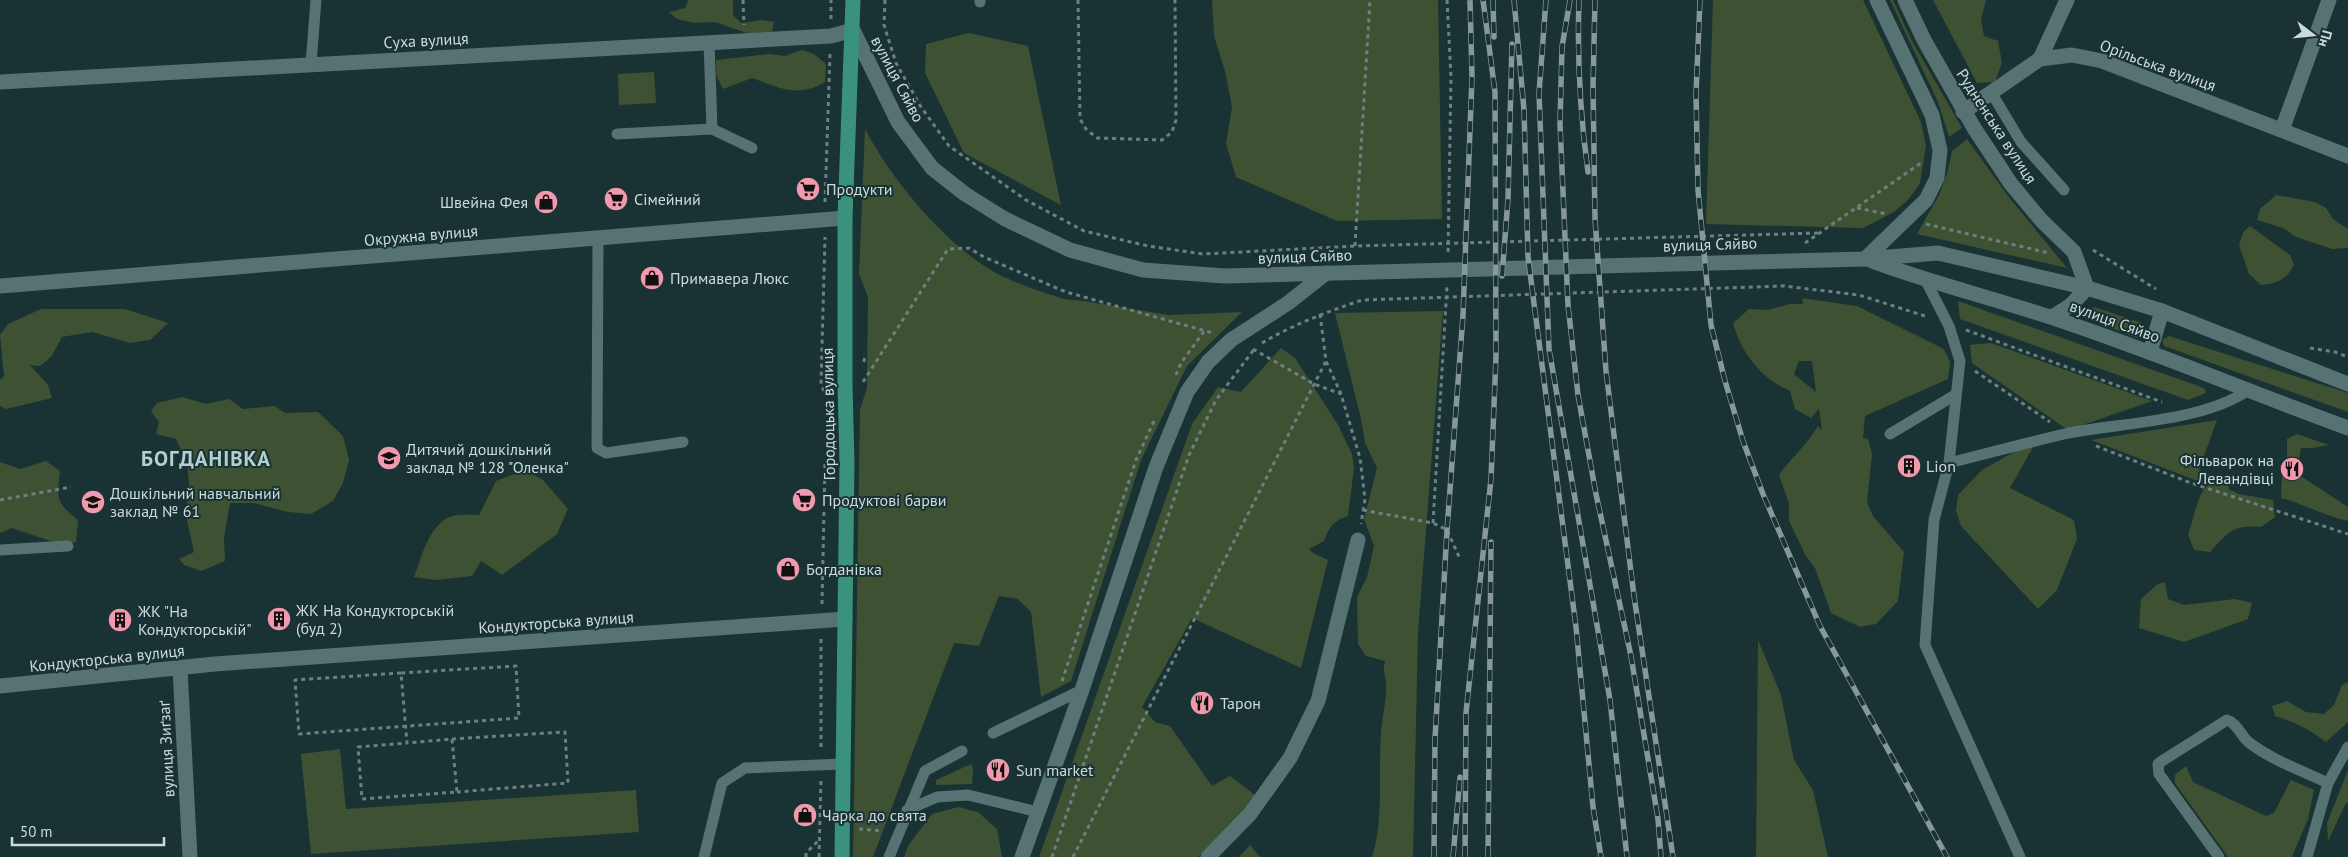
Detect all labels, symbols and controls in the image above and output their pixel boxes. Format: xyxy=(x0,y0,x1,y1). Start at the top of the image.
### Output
north arrow xyxy=(2288,10,2338,60)
street label: Суха вулиця xyxy=(383,28,469,52)
text: Пн xyxy=(2315,28,2336,49)
street label: вулиця Сяйво xyxy=(867,33,929,125)
street label: Орільська вулиця xyxy=(2097,35,2219,95)
street label: Рудненська вулиця xyxy=(1952,65,2042,187)
supermarket icon: Продукти xyxy=(795,176,821,202)
place label: Продукти xyxy=(826,179,893,199)
supermarket icon: Сімейний xyxy=(603,186,629,212)
shop icon: Швейна Фея xyxy=(533,189,559,215)
place label: Сімейний xyxy=(634,189,701,209)
place label: Швейна Фея xyxy=(440,192,528,212)
street label: Окружна вулиця xyxy=(363,220,479,250)
street label: вулиця Сяйво xyxy=(1662,232,1758,256)
street label: вулиця Сяйво xyxy=(1257,244,1353,268)
shop icon: Примавера Люкс xyxy=(639,265,665,291)
place label: Примавера Люкс xyxy=(670,268,789,288)
street label: вулиця Сяйво xyxy=(2067,295,2163,347)
street label: Городоцька вулиця xyxy=(817,347,839,481)
place label: Дитячий дошкільний заклад № 128 "Оленка" xyxy=(406,439,569,477)
district label: БОГДАНІВКА xyxy=(141,445,271,472)
school or university icon: Дитячий дошкільний заклад № 128 "Оленка" xyxy=(376,445,402,471)
place label: Фільварок на Левандівці xyxy=(2180,450,2274,488)
building icon: Lion xyxy=(1896,453,1922,479)
place label: Lion xyxy=(1926,456,1956,476)
restaurant icon: Фільварок на Левандівці xyxy=(2279,456,2305,482)
place label: Дошкільний навчальний заклад № 61 xyxy=(110,483,280,521)
supermarket icon: Продуктові барви xyxy=(791,487,817,513)
school or university icon: Дошкільний навчальний заклад № 61 xyxy=(80,489,106,515)
place label: Продуктові барви xyxy=(822,490,947,510)
shop icon: Богданівка xyxy=(775,556,801,582)
place label: Богданівка xyxy=(806,559,882,579)
place label: ЖК На Кондукторській (буд 2) xyxy=(295,600,454,638)
place label: ЖК "На Кондукторській" xyxy=(137,601,252,639)
building icon: ЖК На Кондукторській (буд 2) xyxy=(266,606,292,632)
building icon: ЖК "На Кондукторській" xyxy=(107,607,133,633)
street label: Кондукторська вулиця xyxy=(478,607,634,637)
street label: Кондукторська вулиця xyxy=(28,640,186,676)
restaurant icon: Тарон xyxy=(1189,690,1215,716)
place label: Тарон xyxy=(1220,693,1261,713)
street label: вулиця Зиґзаґ xyxy=(153,700,179,798)
restaurant icon: Sun market xyxy=(985,757,1011,783)
place label: Sun market xyxy=(1016,760,1094,780)
shop icon: Чарка до свята xyxy=(792,802,818,828)
place label: Чарка до свята xyxy=(822,805,927,825)
scale bar xyxy=(12,814,165,846)
text: 50 m xyxy=(20,822,53,841)

